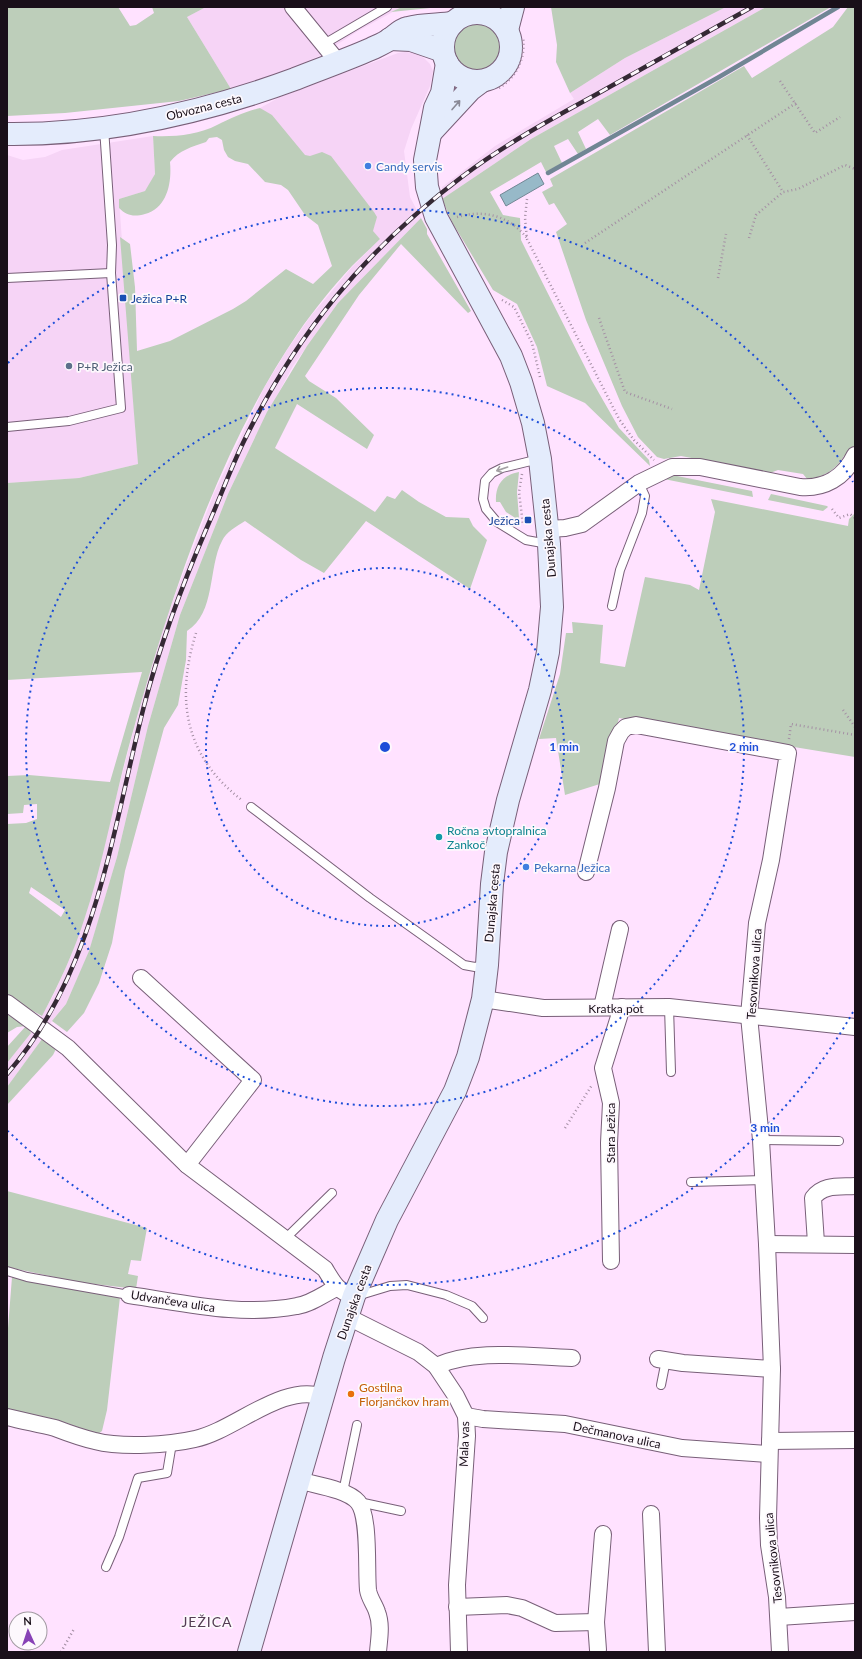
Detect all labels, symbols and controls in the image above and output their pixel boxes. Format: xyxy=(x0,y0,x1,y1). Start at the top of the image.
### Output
street label: Obvozna cesta xyxy=(165,90,243,124)
one-way arrow xyxy=(451,100,460,110)
place label: Candy servis xyxy=(376,159,443,174)
marker: Candy servis xyxy=(363,161,373,171)
place label: Ježica P+R xyxy=(131,291,187,306)
marker: Ježica P+R xyxy=(118,293,128,303)
place label: P+R Ježica xyxy=(77,359,133,374)
marker: P+R Ježica xyxy=(64,361,74,371)
one-way arrow xyxy=(496,466,509,473)
street label: Dunajska cesta xyxy=(537,498,559,578)
place label: Ježica xyxy=(489,513,520,528)
marker: Ježica xyxy=(523,515,533,525)
text: 1 min xyxy=(549,739,579,754)
text: 2 min xyxy=(729,739,759,754)
centre of rings xyxy=(378,740,392,754)
place label: Ročna avtopralnica Zankoč xyxy=(447,823,547,852)
marker: Ročna avtopralnica Zankoč xyxy=(434,832,444,842)
place label: Pekarna Ježica xyxy=(534,860,610,875)
marker: Pekarna Ježica xyxy=(521,862,531,872)
street label: Dunajska cesta xyxy=(481,863,503,943)
street label: Tesovnikova ulica xyxy=(743,928,765,1020)
street label: Kratka pot xyxy=(588,1001,644,1016)
street label: Stara Ježica xyxy=(603,1103,618,1163)
text: 3 min xyxy=(750,1120,780,1135)
street label: Dunajska cesta xyxy=(333,1262,375,1342)
street label: Udvančeva ulica xyxy=(130,1287,216,1315)
place label: Gostilna Florjančkov hram xyxy=(359,1380,449,1409)
marker: Gostilna Florjančkov hram xyxy=(346,1389,356,1399)
street label: Dečmanova ulica xyxy=(572,1418,662,1452)
street label: Mala vas xyxy=(456,1421,472,1467)
street label: Tesovnikova ulica xyxy=(761,1512,785,1604)
north arrow xyxy=(8,1611,48,1651)
district label: JEŽICA xyxy=(181,1613,233,1630)
text: N xyxy=(23,1614,32,1627)

